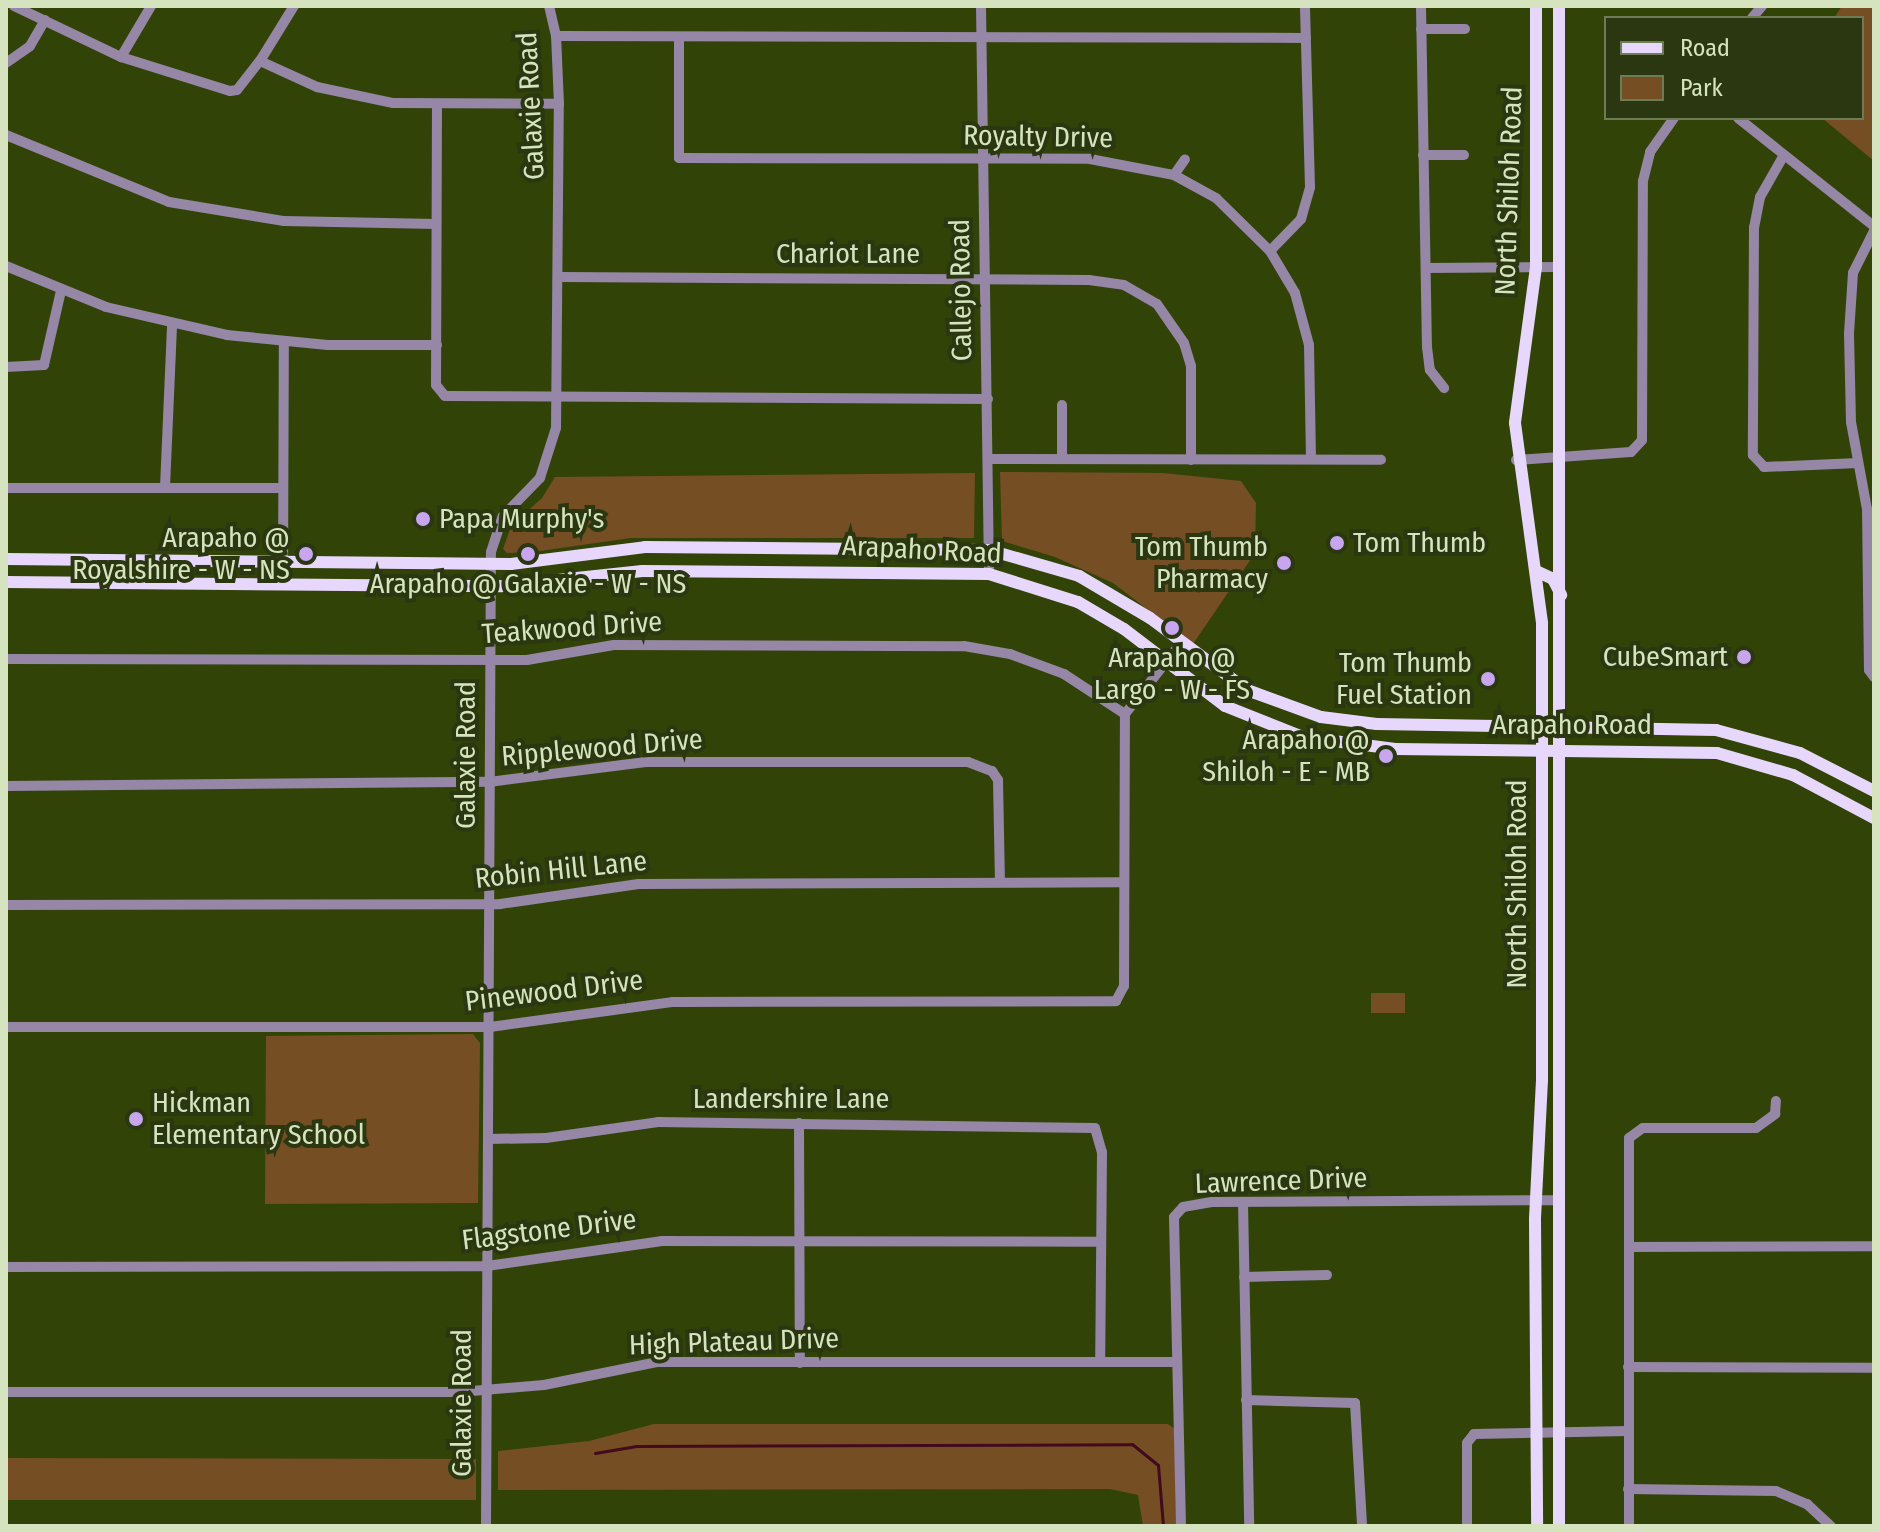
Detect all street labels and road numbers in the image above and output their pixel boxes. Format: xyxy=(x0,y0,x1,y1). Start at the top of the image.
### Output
street label: Galaxie Road xyxy=(510,31,552,181)
street label: North Shiloh Road xyxy=(1489,86,1529,296)
street label: Royalty Drive xyxy=(963,119,1113,155)
street label: Callejo Road xyxy=(943,219,979,361)
street label: Chariot Lane xyxy=(776,237,920,271)
street label: Arapaho Road xyxy=(841,529,1003,571)
street label: Teakwood Drive xyxy=(481,605,663,651)
street label: Galaxie Road xyxy=(449,681,483,829)
street label: Arapaho Road xyxy=(1492,708,1652,742)
street label: Ripplewood Drive xyxy=(500,722,704,774)
street label: North Shiloh Road xyxy=(1500,779,1534,989)
street label: Robin Hill Lane xyxy=(473,844,649,896)
street label: Pinewood Drive xyxy=(463,963,645,1019)
street label: Landershire Lane xyxy=(693,1082,889,1116)
street label: Lawrence Drive xyxy=(1194,1161,1368,1201)
street label: Flagstone Drive xyxy=(460,1203,638,1257)
street label: High Plateau Drive xyxy=(628,1322,840,1362)
street label: Galaxie Road xyxy=(445,1329,479,1477)

